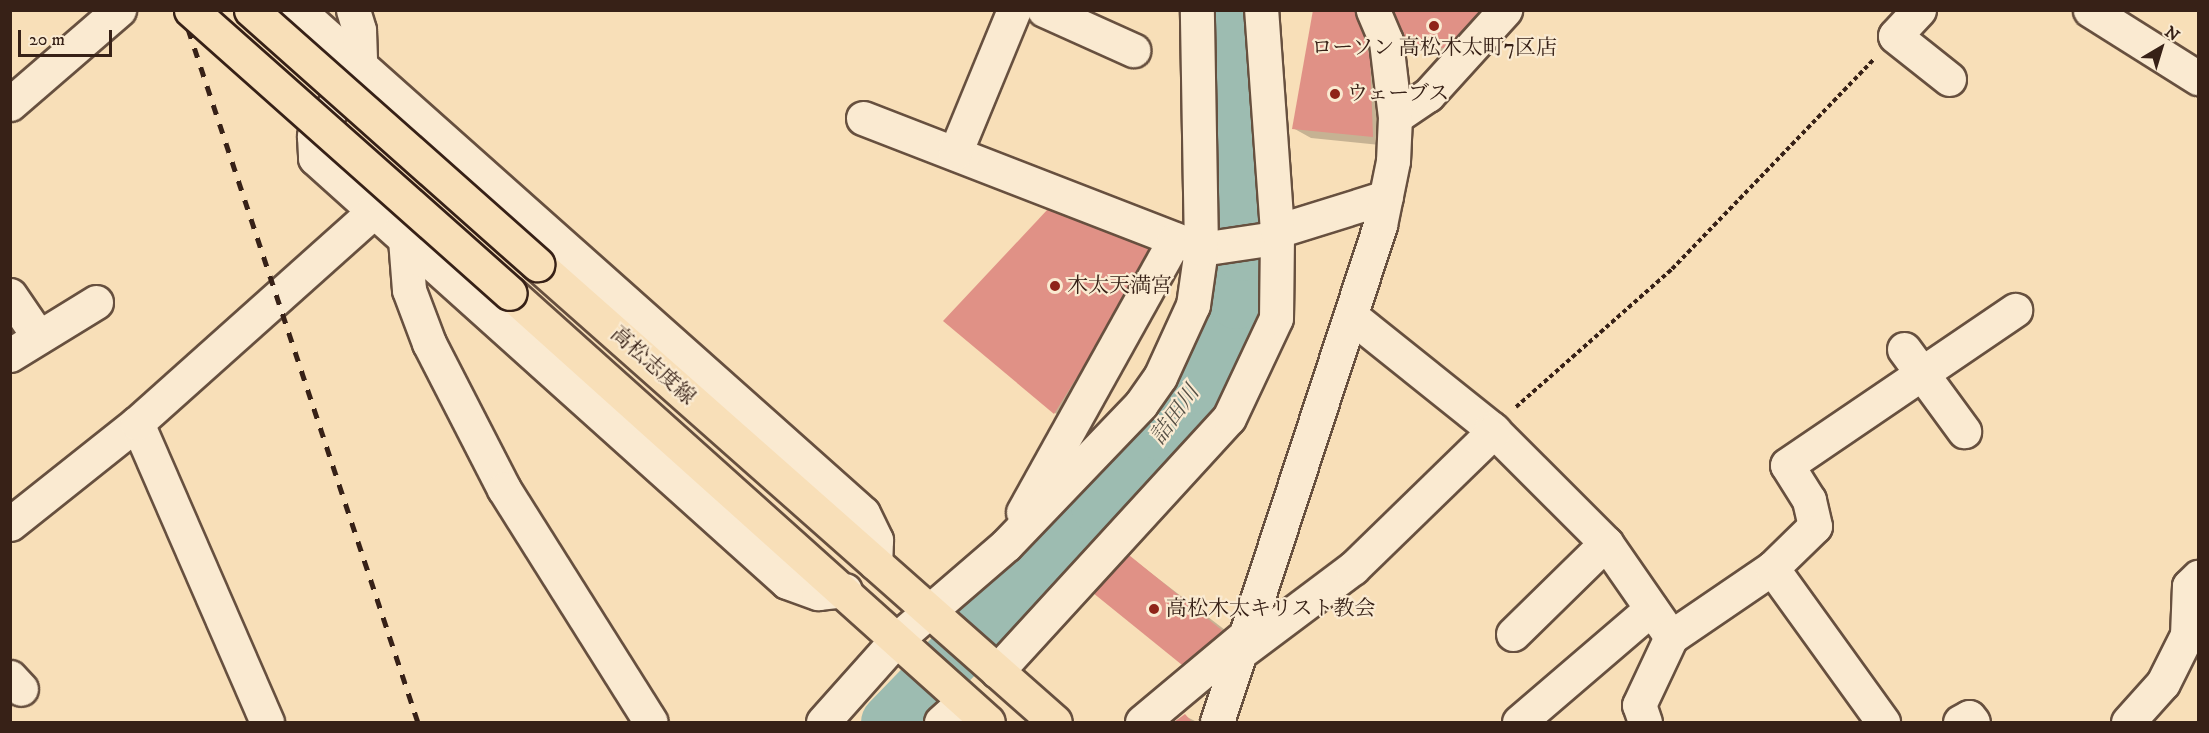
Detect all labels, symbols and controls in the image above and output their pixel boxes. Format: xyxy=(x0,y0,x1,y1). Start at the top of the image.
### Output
scale bar xyxy=(21,18,116,56)
north arrow xyxy=(2131,18,2191,78)
marker: ローソン 高松木太町7区店 xyxy=(1427,19,1441,33)
text: N xyxy=(2161,22,2183,46)
text: 20 m xyxy=(29,29,65,51)
place label: ローソン 高松木太町7区店 xyxy=(1311,35,1557,61)
place label: ウェーブス xyxy=(1347,81,1452,107)
marker: ウェーブス xyxy=(1328,87,1342,101)
place label: 木太天満宮 xyxy=(1067,273,1172,299)
marker: 木太天満宮 xyxy=(1048,279,1062,293)
street label: 高松志度線 xyxy=(606,322,700,410)
water label: 詰田川 xyxy=(1145,381,1205,449)
place label: 高松木太キリスト教会 xyxy=(1166,596,1376,622)
marker: 高松木太キリスト教会 xyxy=(1147,602,1161,616)

